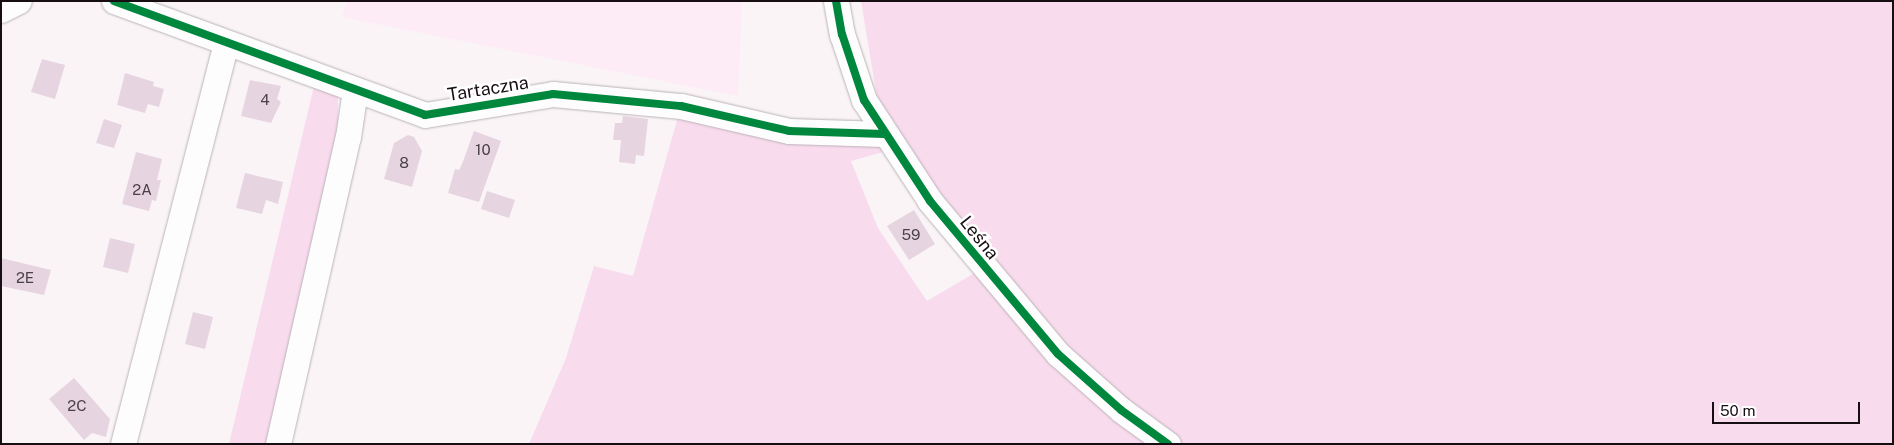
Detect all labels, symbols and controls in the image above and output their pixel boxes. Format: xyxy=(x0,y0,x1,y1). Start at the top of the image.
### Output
street label: Tartaczna xyxy=(446,72,530,106)
house number: 4 xyxy=(260,91,270,109)
house number: 10 xyxy=(475,141,491,159)
house number: 8 xyxy=(399,154,409,172)
house number: 2A xyxy=(132,181,152,199)
street label: Leśna xyxy=(955,212,1003,264)
house number: 59 xyxy=(902,226,920,244)
house number: 2E xyxy=(16,269,34,287)
scale bar xyxy=(1714,392,1862,424)
house number: 2C xyxy=(67,397,87,415)
text: 50 m xyxy=(1720,402,1755,419)

